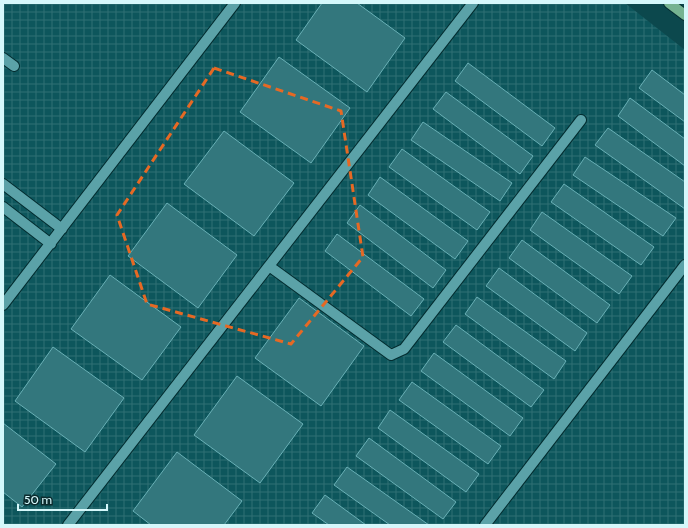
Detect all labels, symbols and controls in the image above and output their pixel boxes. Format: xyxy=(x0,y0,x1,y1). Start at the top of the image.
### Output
scale bar xyxy=(18,486,107,512)
text: 50 m xyxy=(24,492,52,507)

